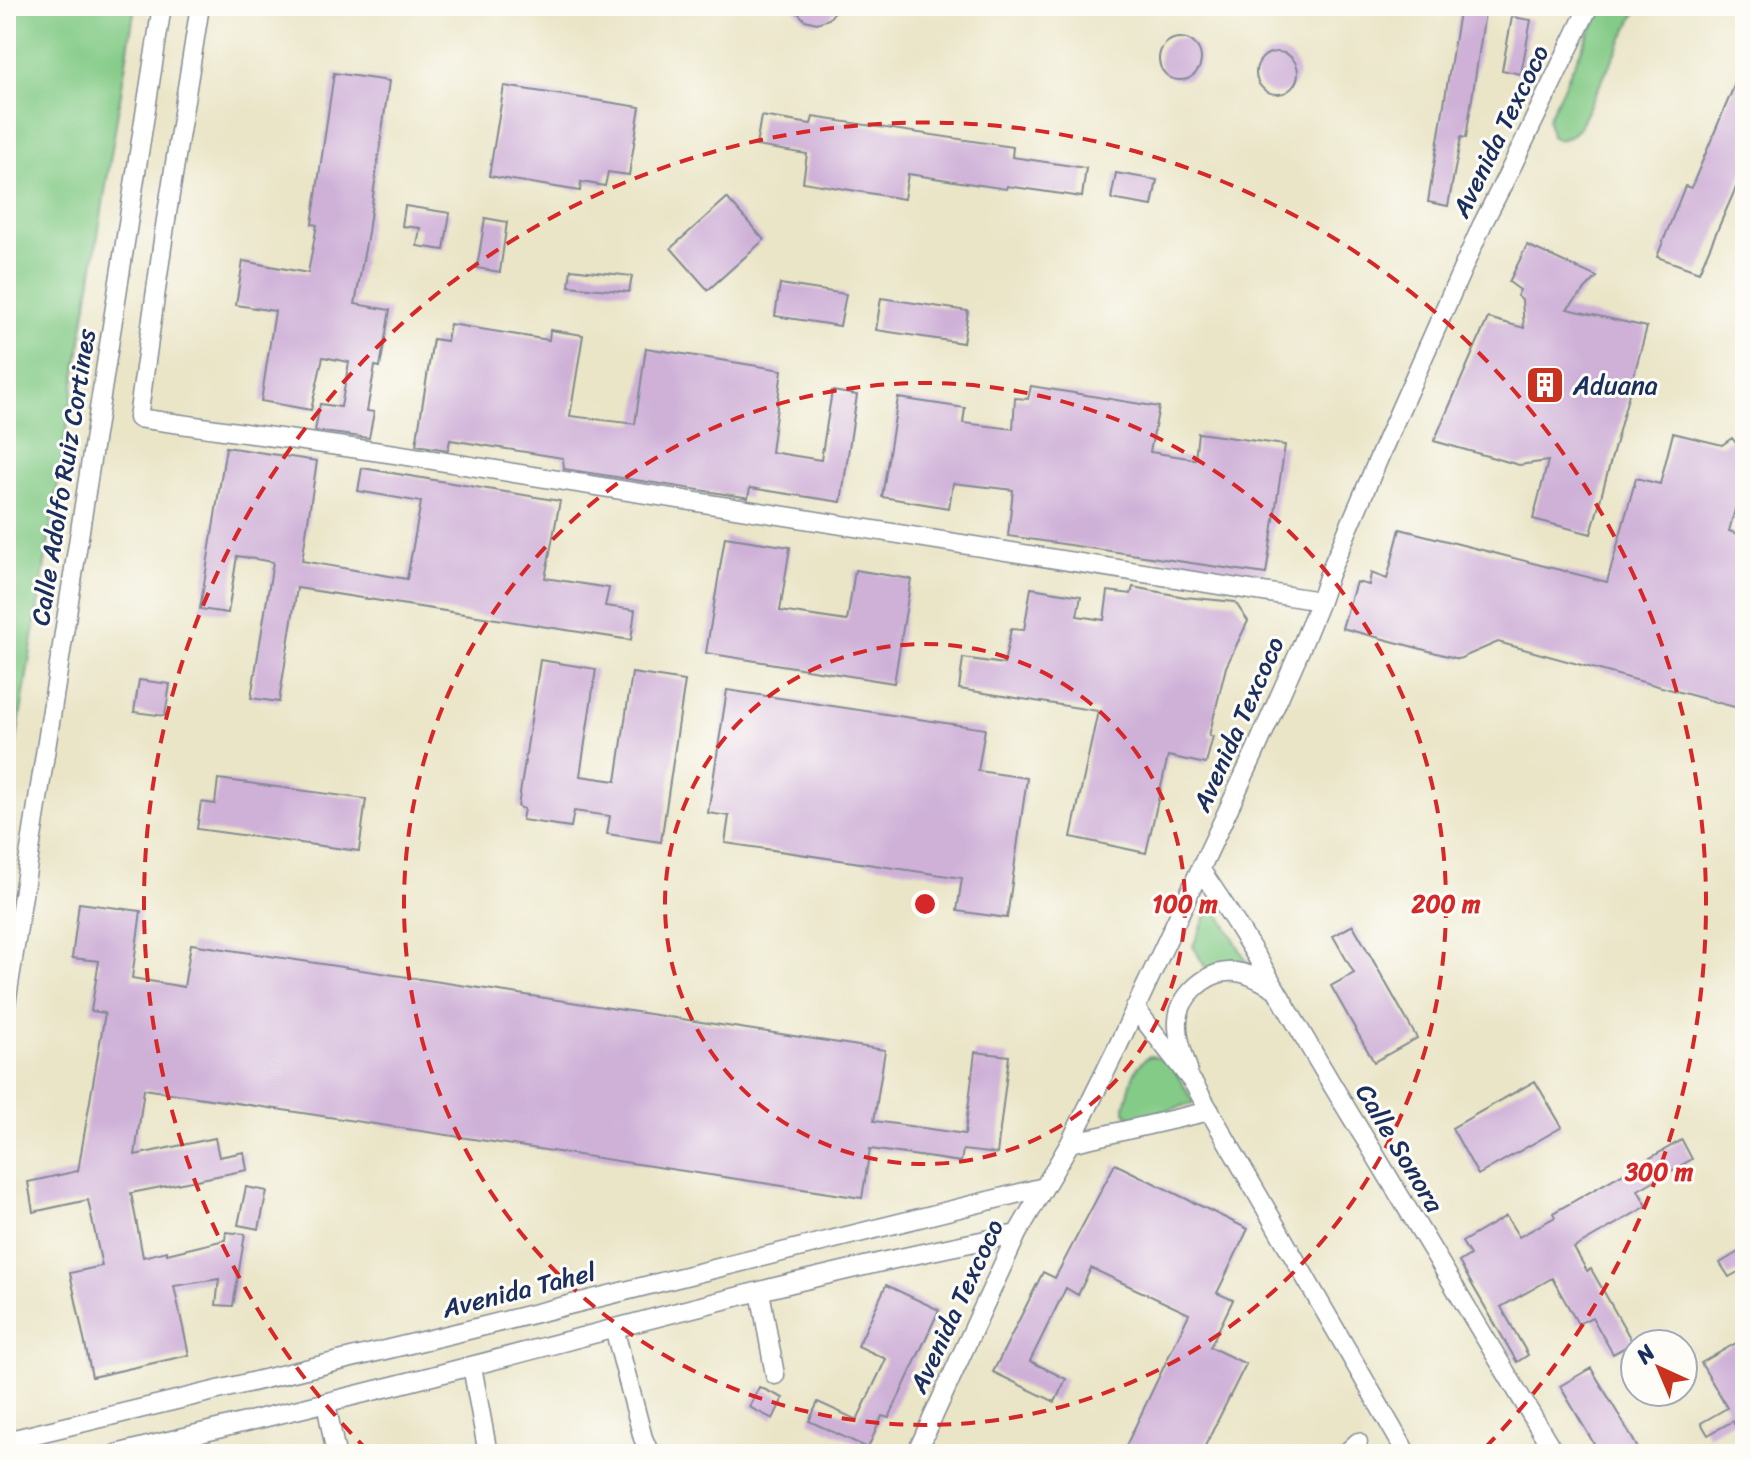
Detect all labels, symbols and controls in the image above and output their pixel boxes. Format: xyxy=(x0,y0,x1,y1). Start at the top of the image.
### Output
street label: Avenida Texcoco xyxy=(1438,36,1562,226)
street label: Calle Adolfo Ruiz Cortines xyxy=(17,324,109,629)
place label: Aduana xyxy=(1572,362,1658,408)
building icon: Aduana xyxy=(1524,364,1566,406)
street label: Avenida Texcoco xyxy=(1178,629,1297,820)
text: 100 m xyxy=(1152,883,1218,925)
text: 200 m xyxy=(1411,883,1481,925)
centre of rings xyxy=(911,890,939,918)
street label: Calle Sonora xyxy=(1343,1074,1457,1223)
text: 300 m xyxy=(1624,1151,1694,1193)
street label: Avenida Texcoco xyxy=(895,1211,1017,1402)
street label: Avenida Tahel xyxy=(436,1249,601,1332)
north arrow xyxy=(1619,1328,1699,1408)
text: N xyxy=(1626,1334,1665,1374)

